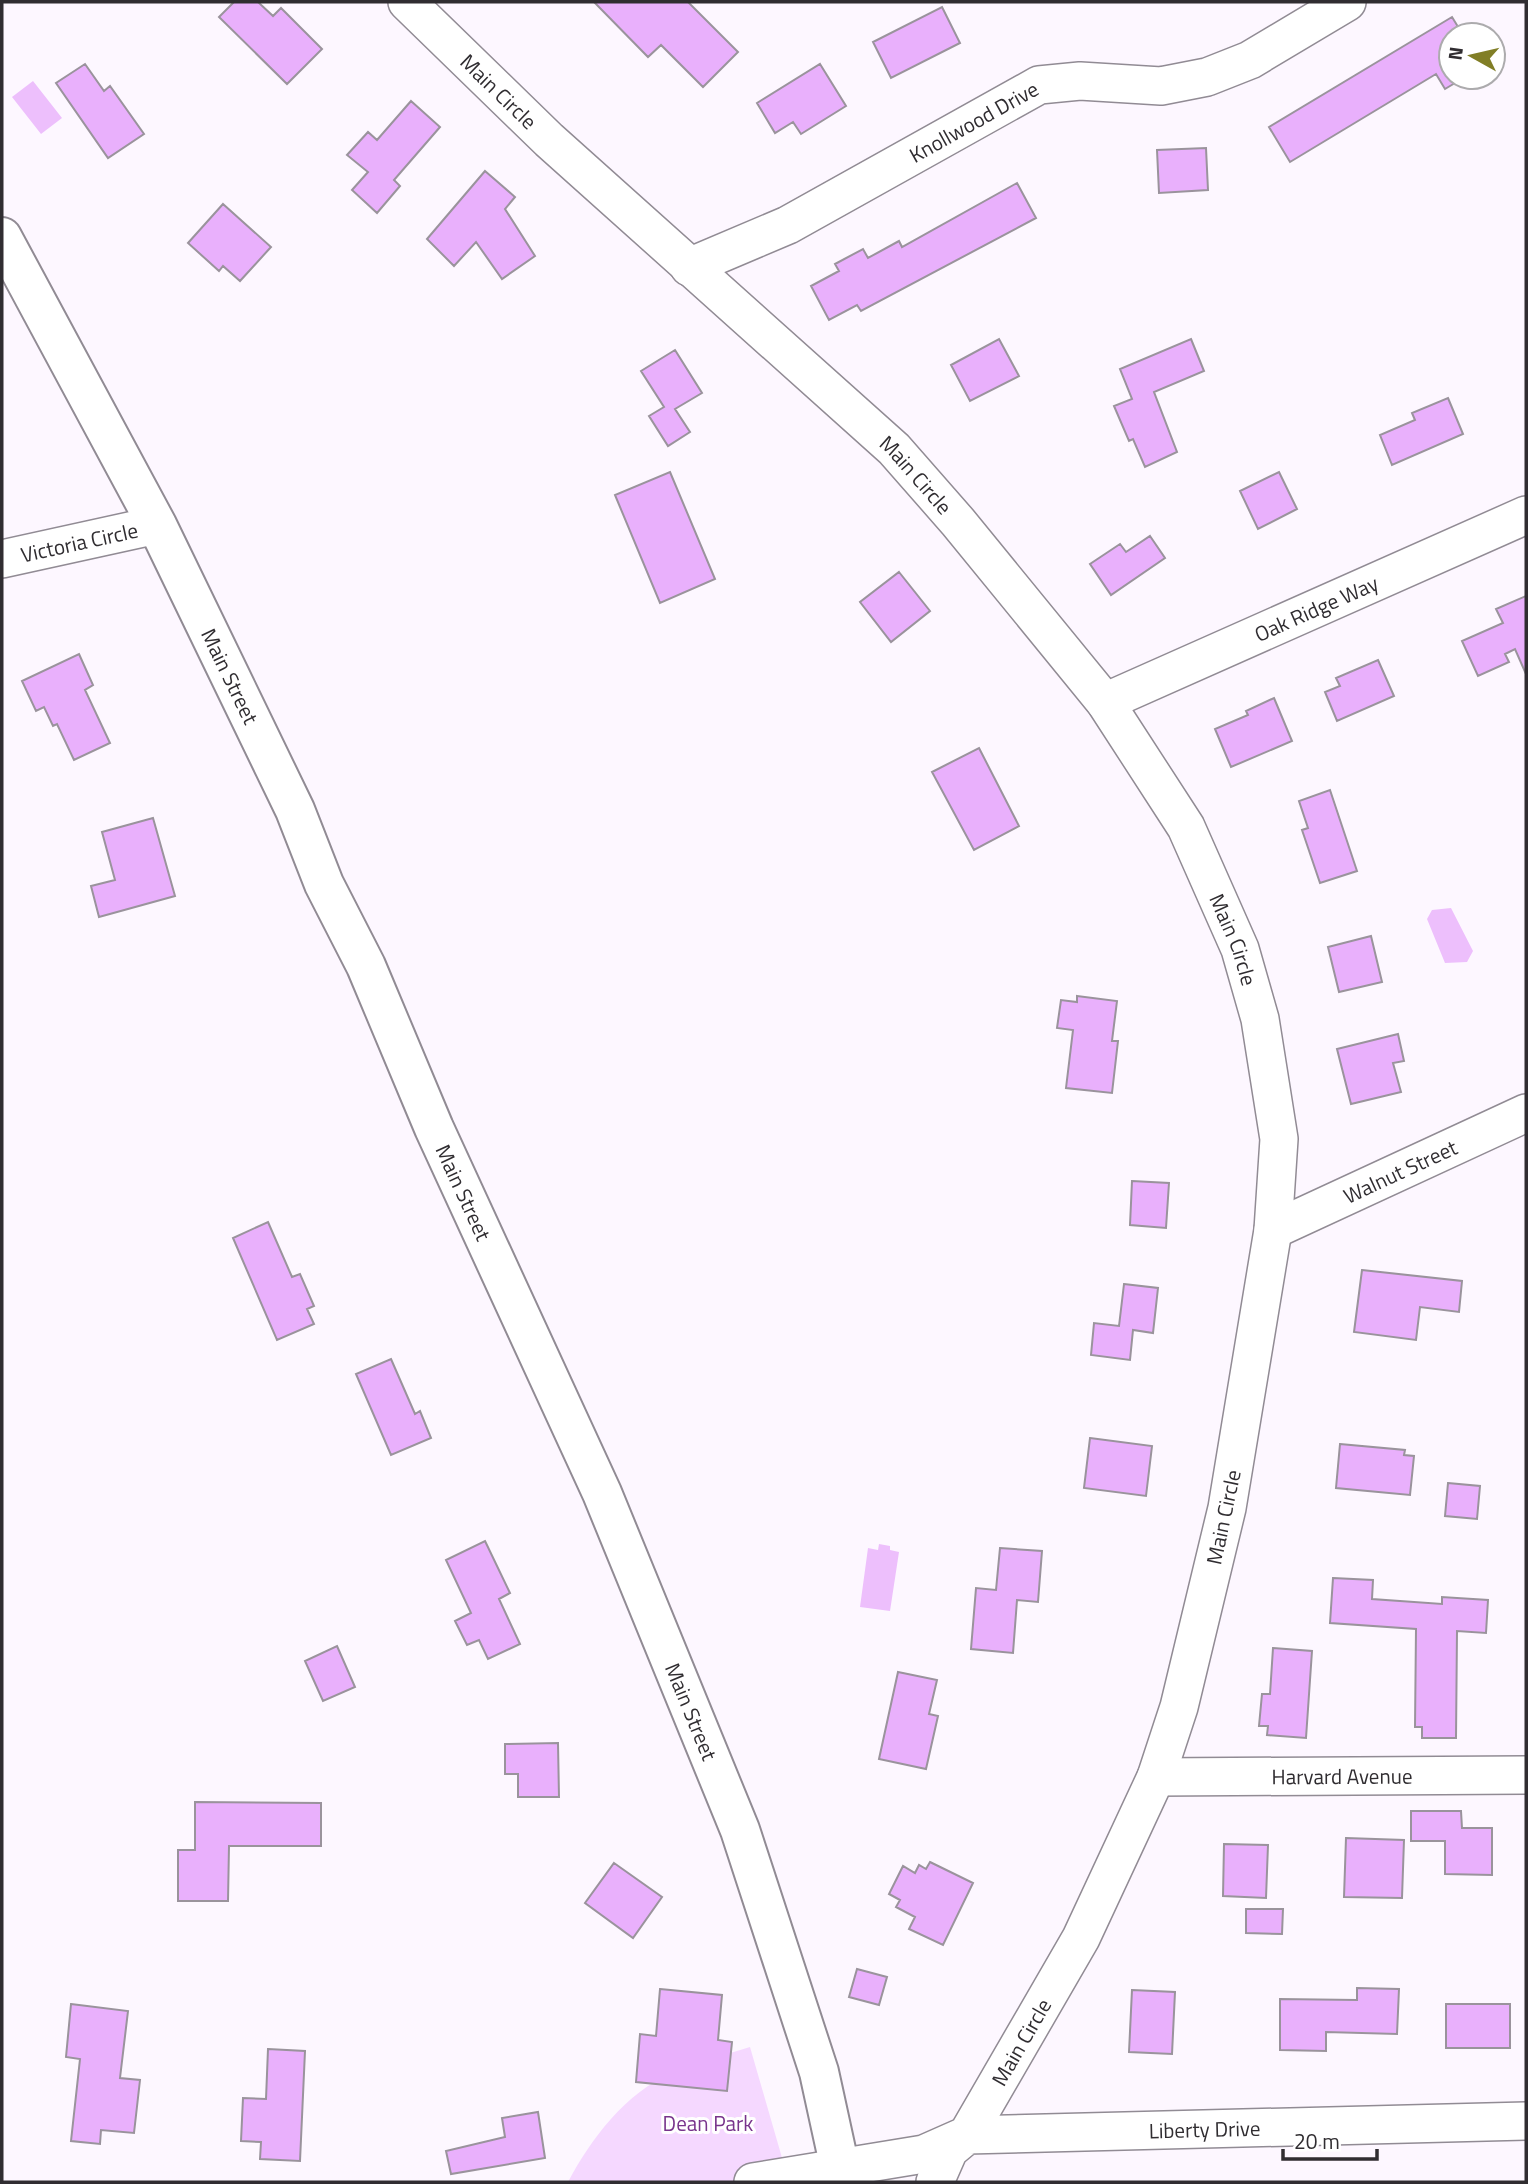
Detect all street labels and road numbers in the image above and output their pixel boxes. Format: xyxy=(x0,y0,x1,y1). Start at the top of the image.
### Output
street label: Main Circle xyxy=(453,46,545,136)
street label: Knollwood Drive xyxy=(903,73,1044,170)
street label: Main Circle xyxy=(873,427,960,521)
street label: Victoria Circle xyxy=(17,514,141,570)
street label: Oak Ridge Way xyxy=(1249,567,1383,650)
street label: Main Street xyxy=(193,623,267,730)
street label: Main Circle xyxy=(1201,888,1266,989)
street label: Walnut Street xyxy=(1338,1131,1463,1211)
street label: Main Street xyxy=(428,1139,500,1246)
street label: Main Circle xyxy=(1197,1467,1249,1567)
street label: Main Street xyxy=(657,1658,726,1766)
street label: Harvard Avenue xyxy=(1271,1760,1413,1792)
street label: Main Circle xyxy=(983,1992,1059,2092)
street label: Liberty Drive xyxy=(1148,2112,1261,2146)

